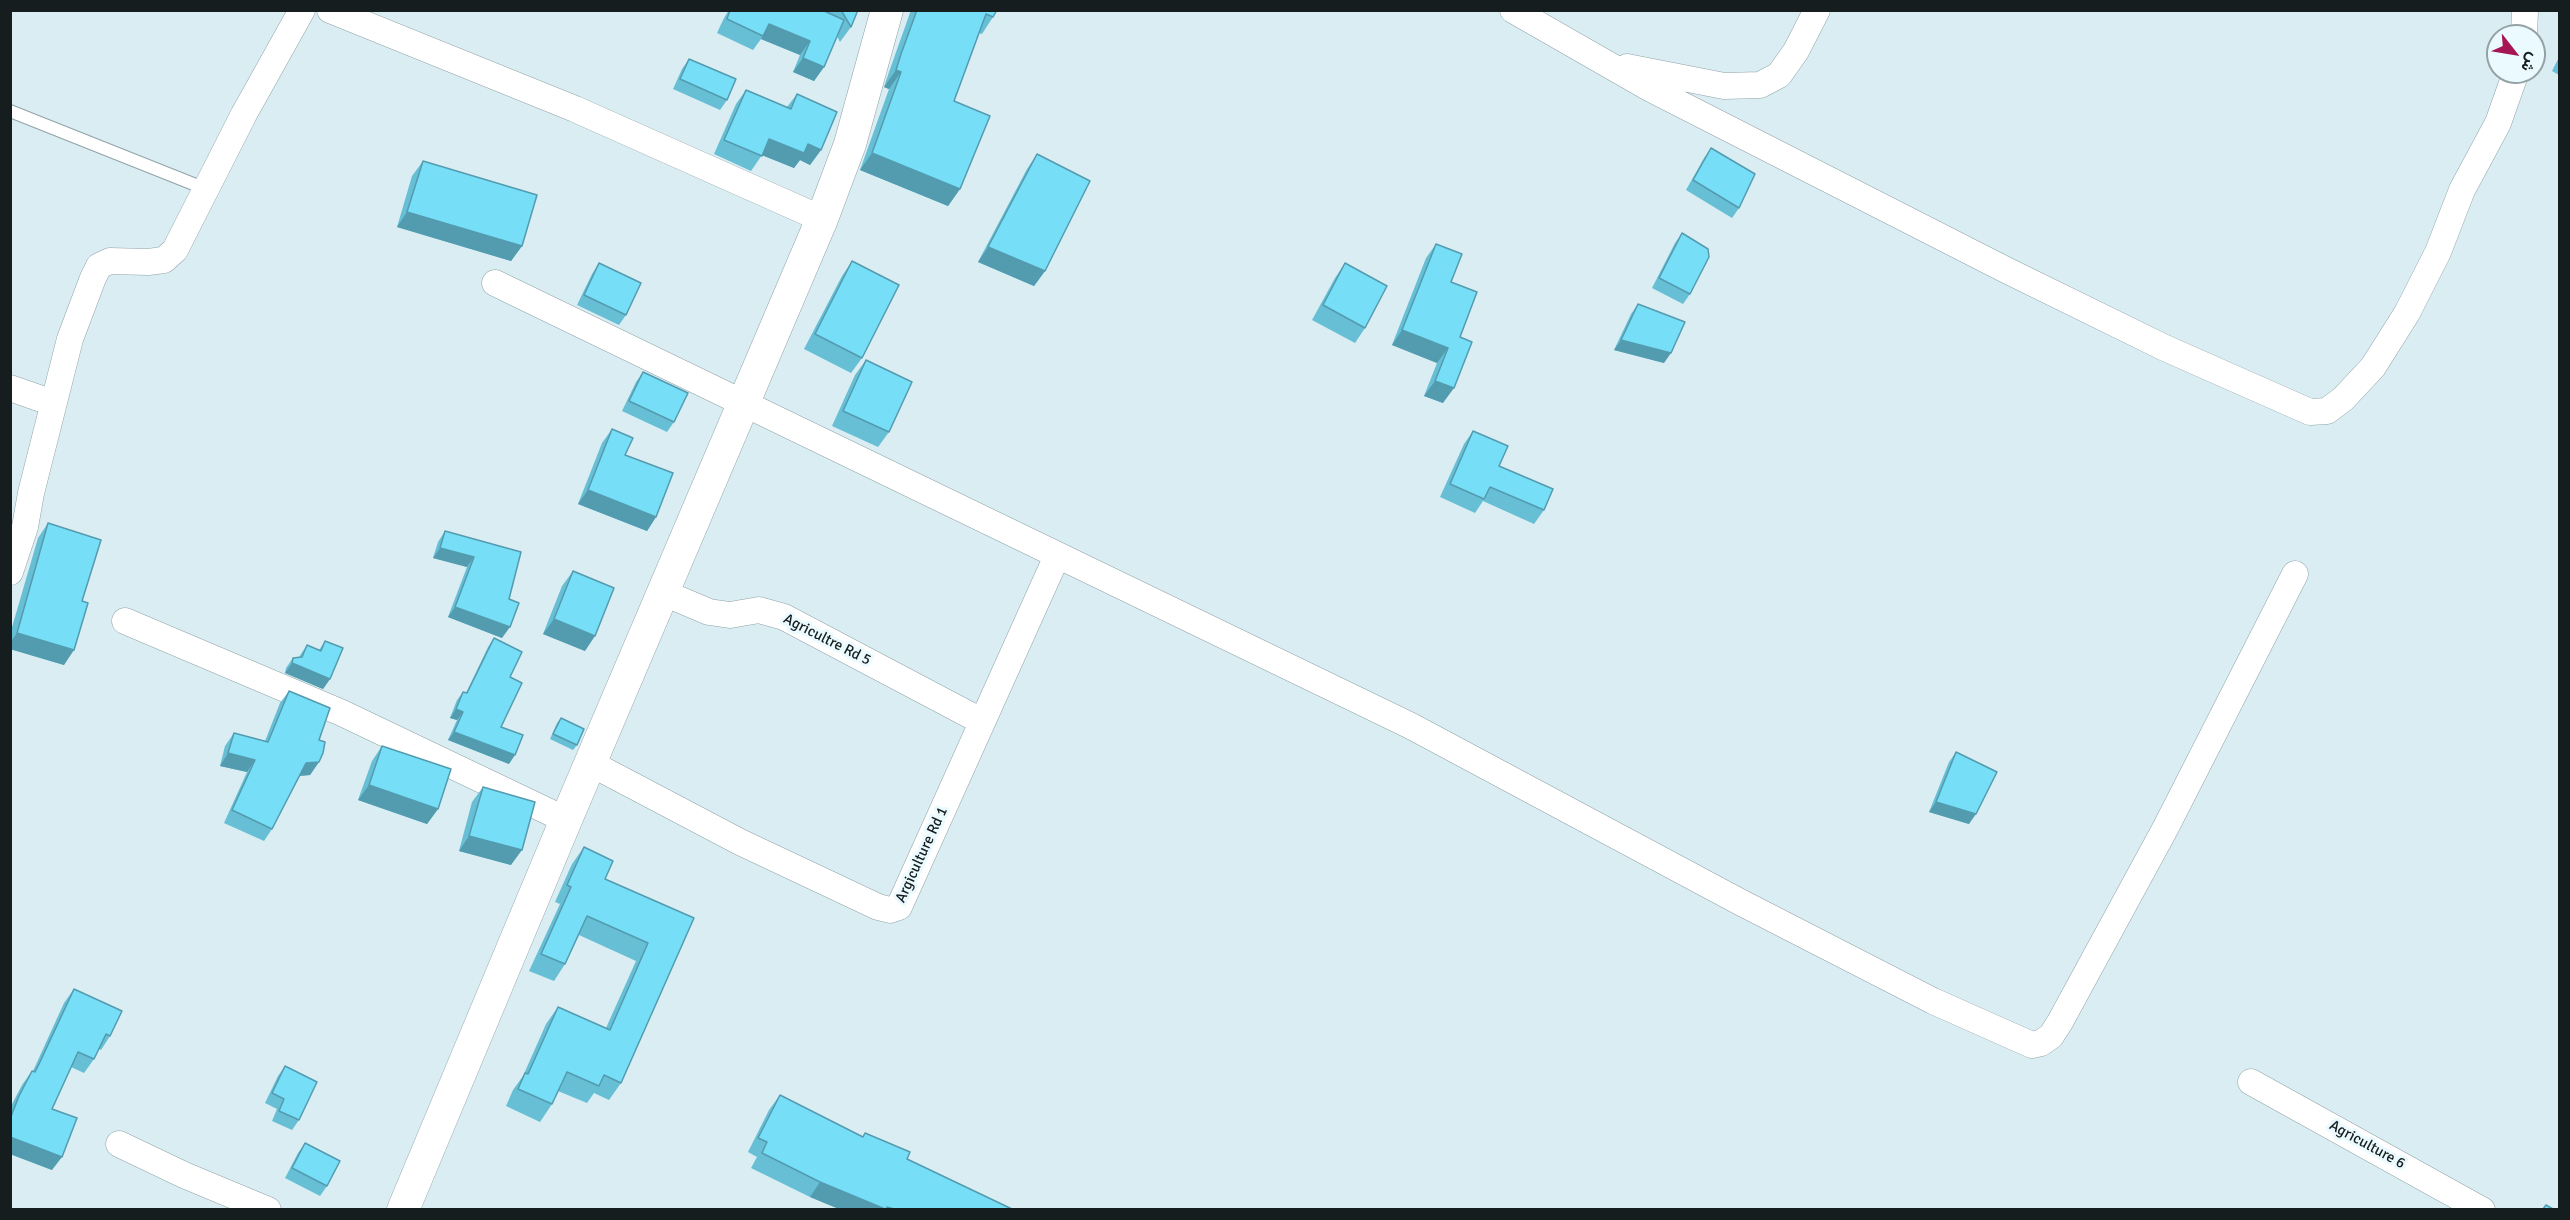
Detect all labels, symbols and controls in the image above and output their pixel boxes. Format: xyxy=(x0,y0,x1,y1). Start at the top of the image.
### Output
north arrow xyxy=(2486,24,2546,84)
text: ش xyxy=(2516,49,2543,76)
street label: Agricultre Rd 5 xyxy=(780,610,874,670)
street label: Argiculture Rd 1 xyxy=(892,804,952,906)
street label: Agriculture 6 xyxy=(2326,1117,2408,1173)

